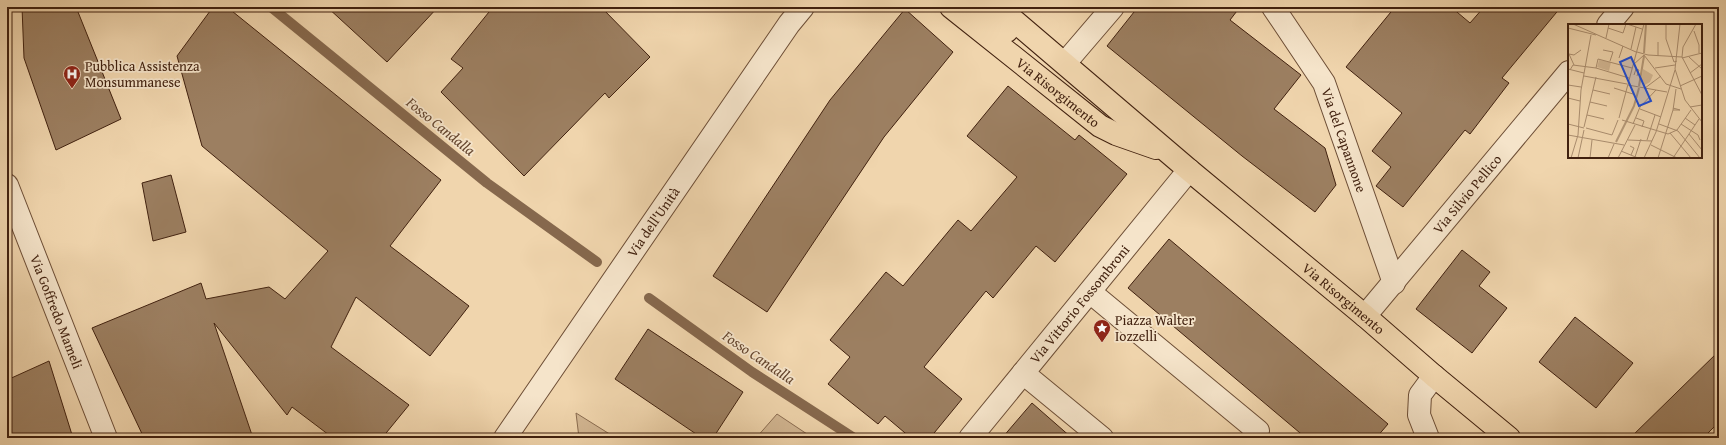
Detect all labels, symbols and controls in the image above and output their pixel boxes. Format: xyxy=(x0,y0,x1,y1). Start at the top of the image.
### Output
inset map xyxy=(1568,24,1702,158)
street label: Via Risorgimento xyxy=(1012,53,1104,132)
place label: Pubblica Assistenza Monsummanese xyxy=(85,56,200,92)
hospital icon: Pubblica Assistenza Monsummanese xyxy=(62,64,82,89)
street label: Via del Capannone xyxy=(1316,85,1372,196)
water label: Fosso Candalla xyxy=(401,91,480,160)
street label: Via Silvio Pellico xyxy=(1428,150,1506,238)
street label: Via dell'Unità xyxy=(622,183,685,261)
street label: Via Vittorio Fossombroni xyxy=(1025,240,1134,368)
street label: Via Goffredo Mameli xyxy=(25,252,88,372)
street label: Via Risorgimento xyxy=(1298,258,1389,339)
place label: Piazza Walter Iozzelli xyxy=(1115,310,1194,346)
place icon: Piazza Walter Iozzelli xyxy=(1092,318,1112,343)
water label: Fosso Candalla xyxy=(718,325,799,389)

